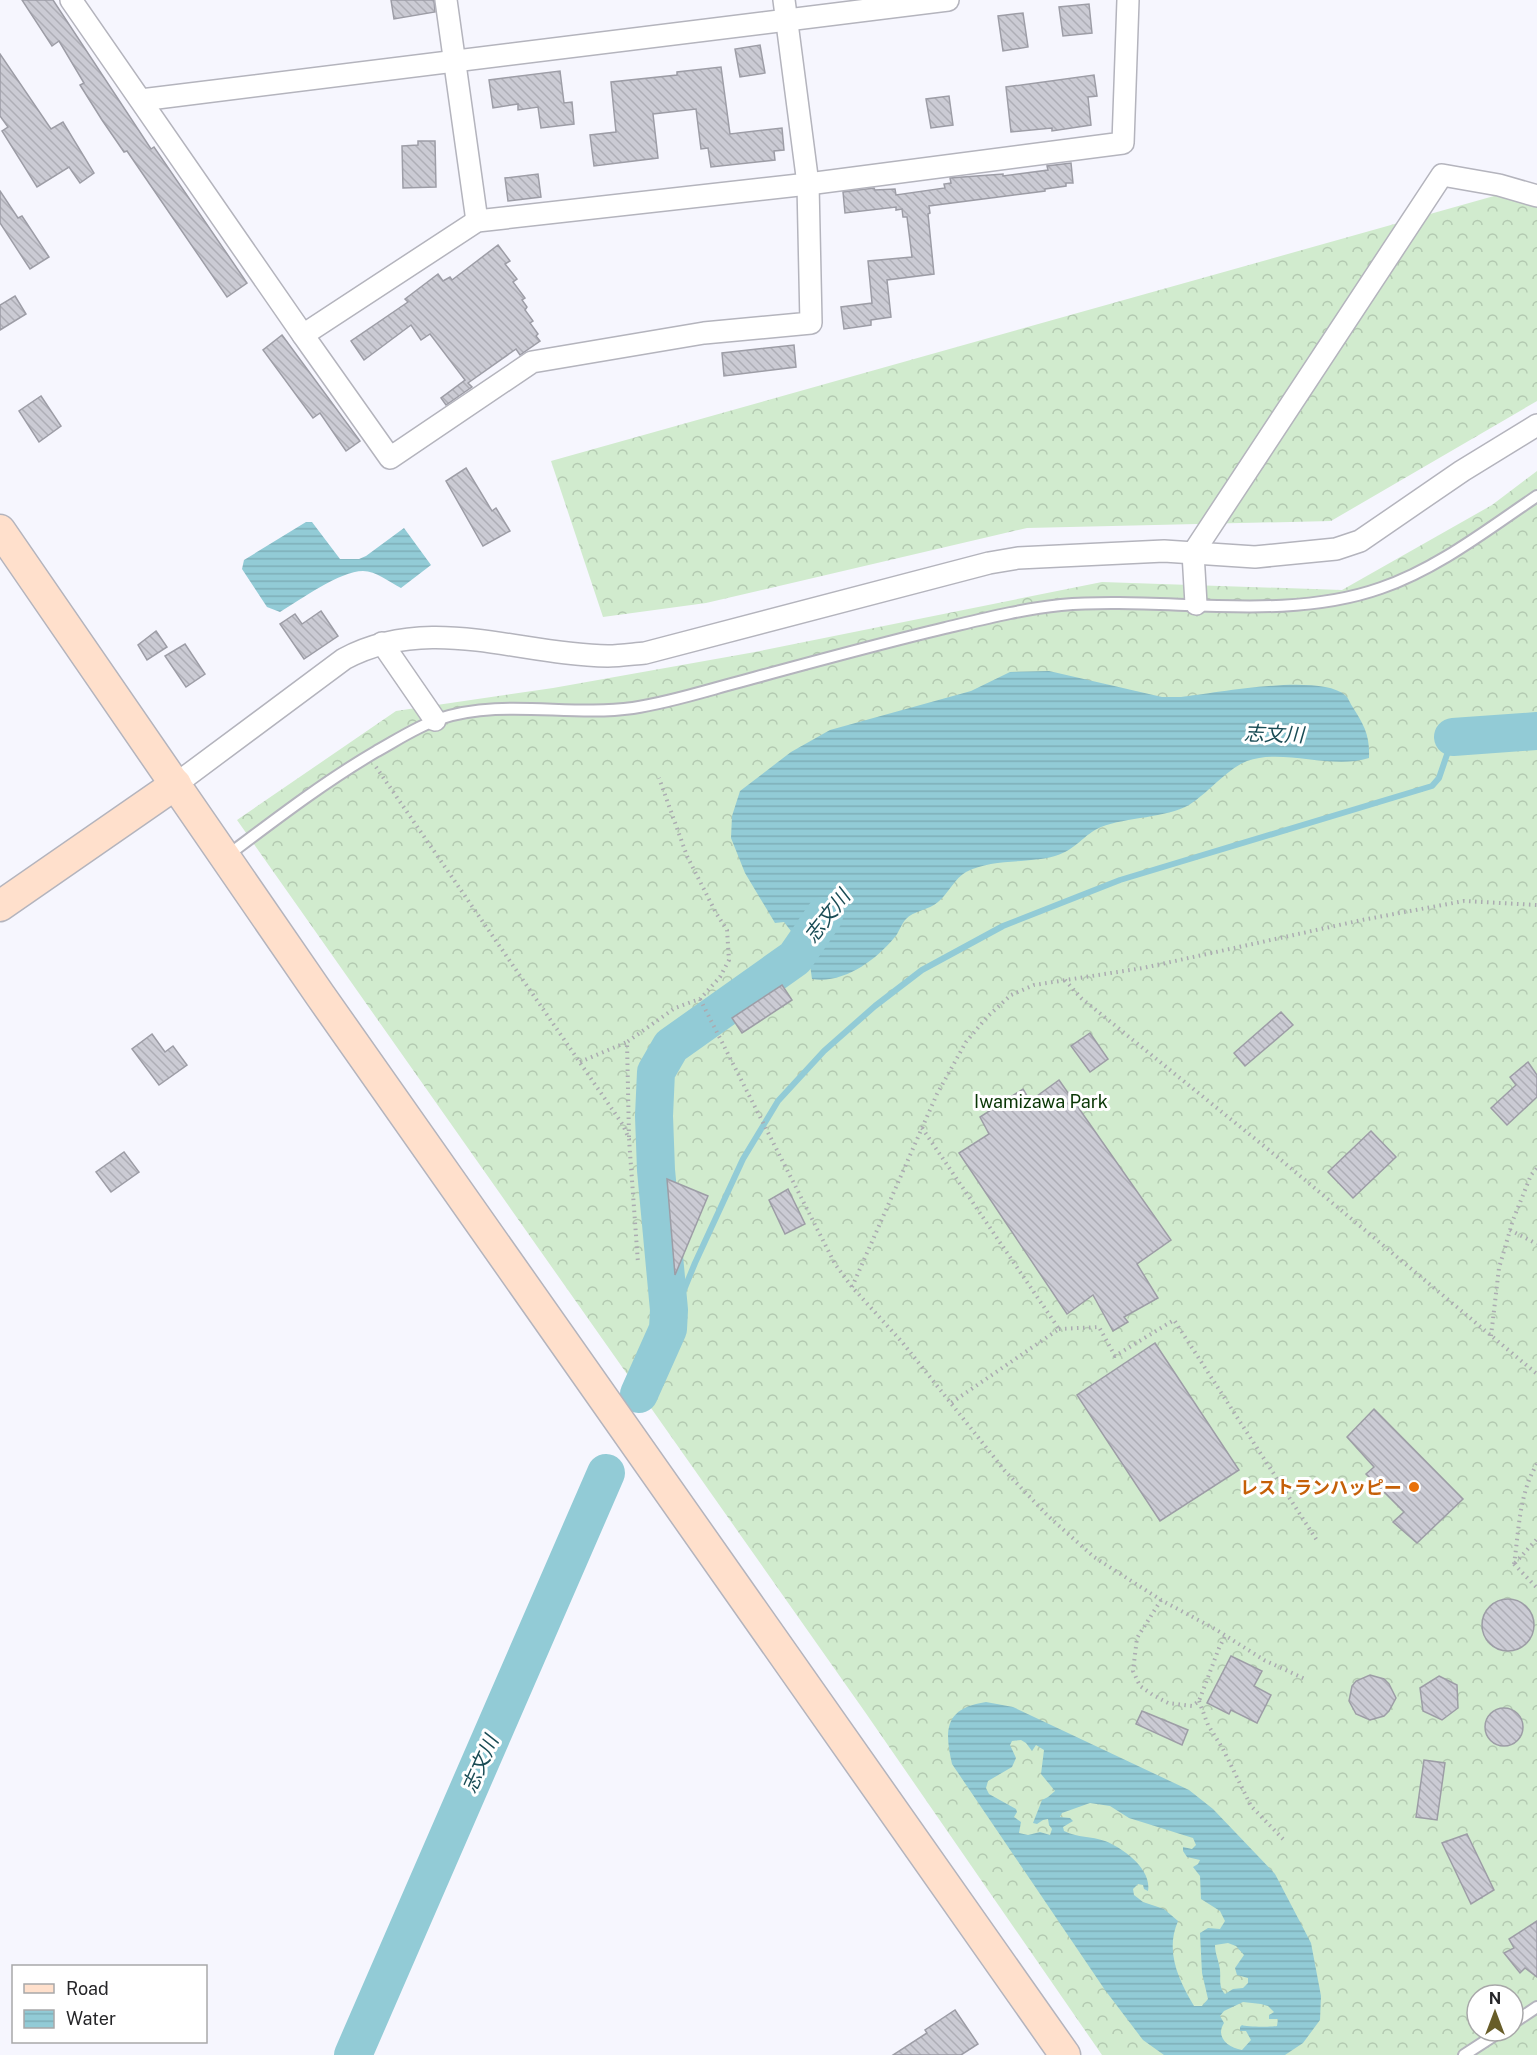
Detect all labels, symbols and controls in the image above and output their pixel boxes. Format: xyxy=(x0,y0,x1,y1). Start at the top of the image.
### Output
water label: 志文川 xyxy=(1244,721,1306,747)
water label: 志文川 xyxy=(799,883,856,947)
park label: Iwamizawa Park xyxy=(974,1091,1108,1112)
place label: レストランハッピー xyxy=(1240,1477,1402,1498)
marker: レストランハッピー xyxy=(1407,1480,1421,1494)
water label: 志文川 xyxy=(457,1730,504,1796)
legend xyxy=(12,1965,207,2043)
text: Road xyxy=(66,1978,109,1999)
north arrow xyxy=(1465,1983,1525,2043)
text: N xyxy=(1489,1989,1501,2008)
text: Water xyxy=(66,2008,116,2029)

